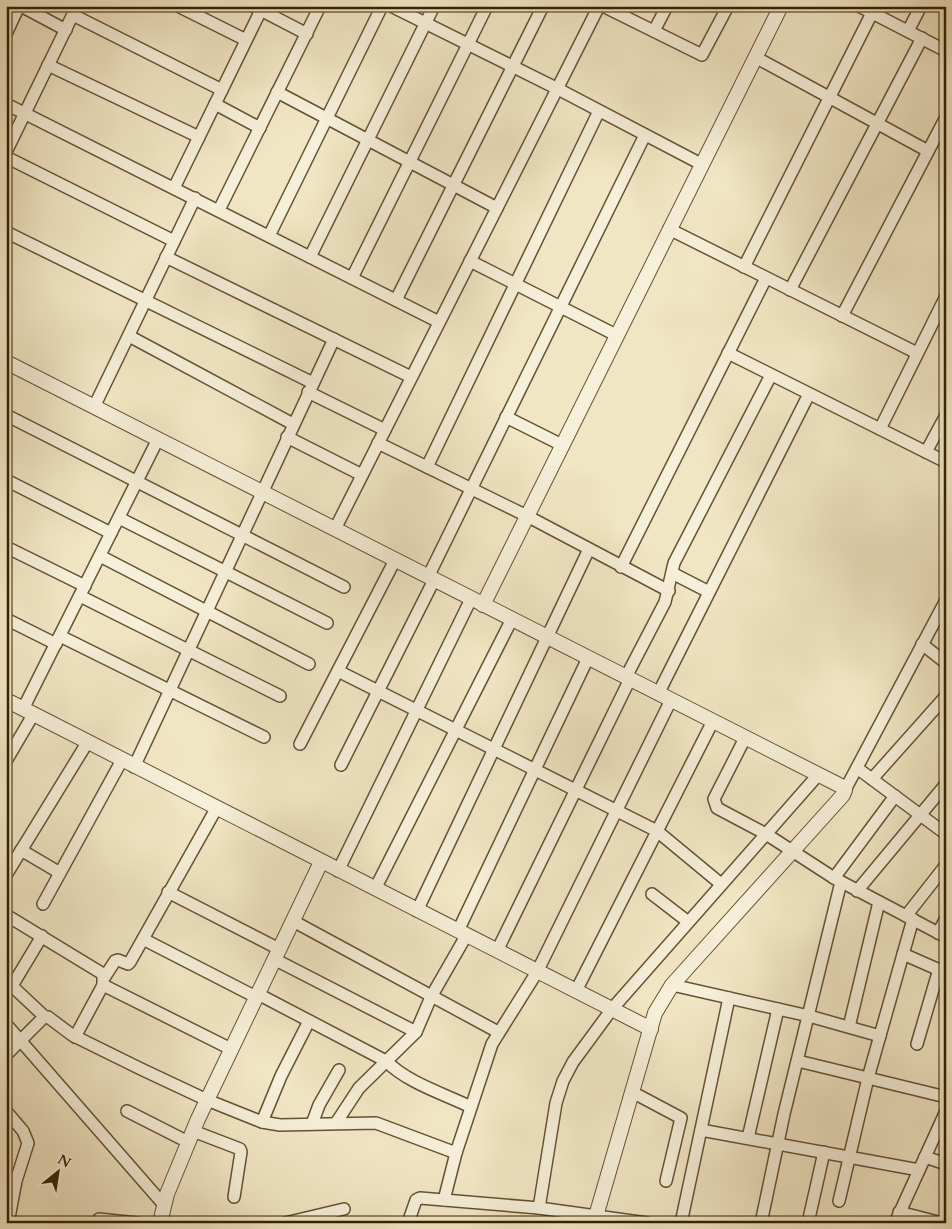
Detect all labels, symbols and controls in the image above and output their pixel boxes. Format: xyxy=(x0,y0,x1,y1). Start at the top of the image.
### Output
north arrow xyxy=(32,1146,82,1196)
text: N xyxy=(54,1150,74,1172)

